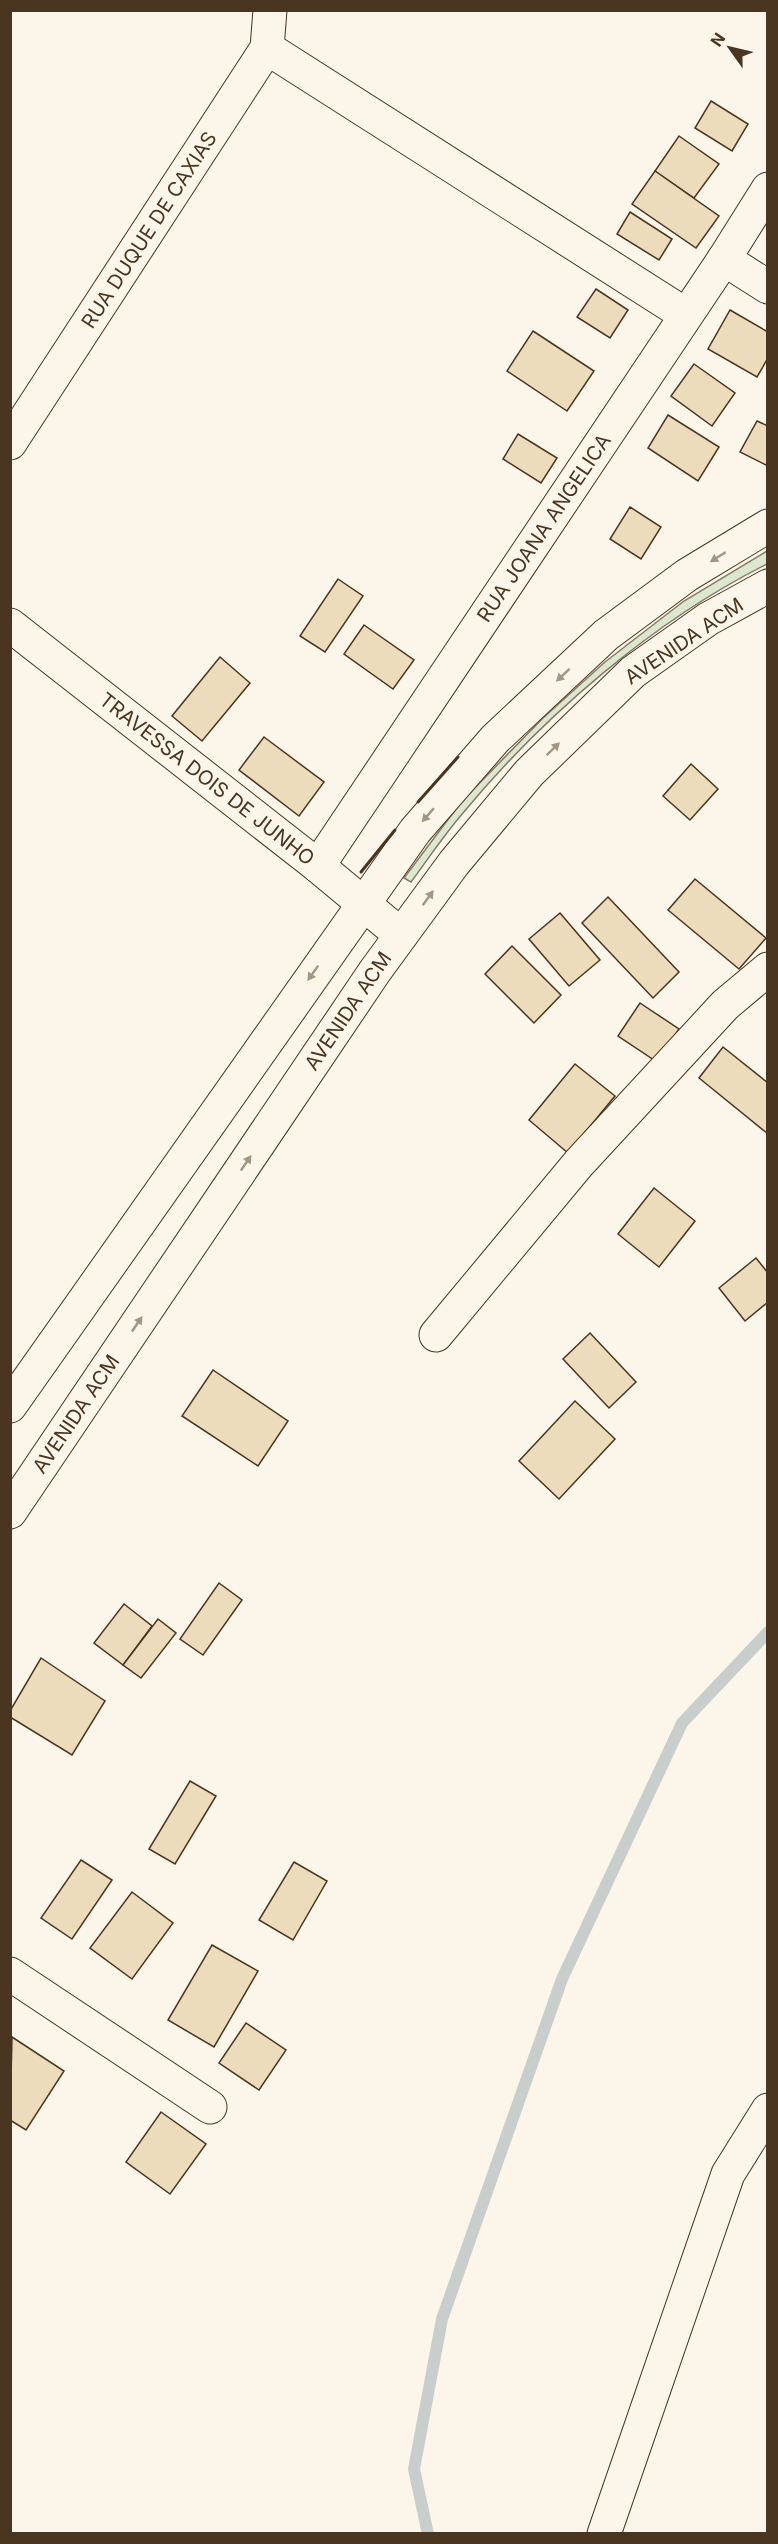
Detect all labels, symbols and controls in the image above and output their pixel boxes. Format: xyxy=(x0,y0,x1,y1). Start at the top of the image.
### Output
north arrow xyxy=(700,18,760,78)
text: N xyxy=(706,29,729,50)
street label: RUA DUQUE DE CAXIAS xyxy=(76,127,222,333)
street label: RUA JOANA ANGELICA xyxy=(472,429,616,627)
one-way arrow xyxy=(710,551,726,562)
street label: AVENIDA ACM xyxy=(620,593,748,689)
one-way arrow xyxy=(556,668,571,682)
street label: TRAVESSA DOIS DE JUNHO xyxy=(95,688,319,870)
one-way arrow xyxy=(546,742,561,756)
one-way arrow xyxy=(421,808,435,823)
one-way arrow xyxy=(422,891,434,907)
street label: AVENIDA ACM xyxy=(300,947,396,1075)
one-way arrow xyxy=(308,965,319,981)
one-way arrow xyxy=(240,1155,252,1171)
one-way arrow xyxy=(131,1316,142,1332)
street label: AVENIDA ACM xyxy=(28,1350,124,1478)

